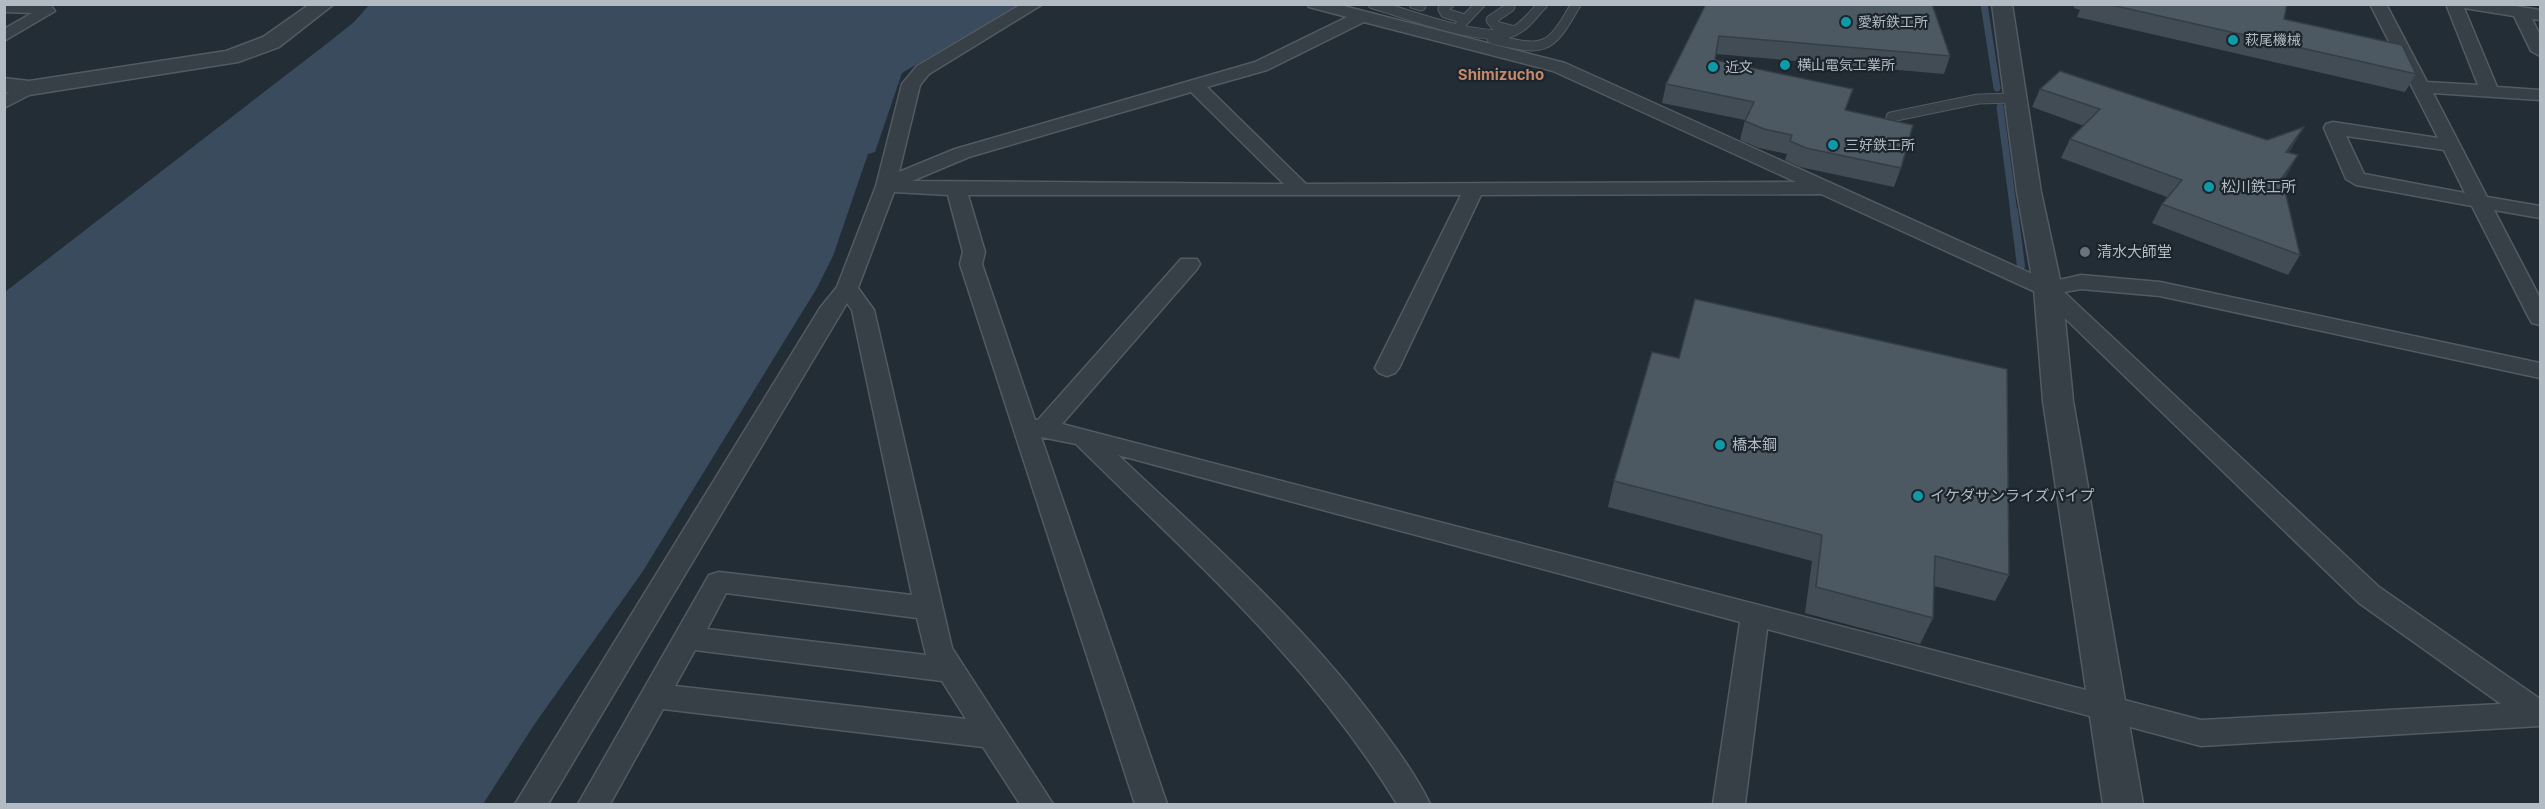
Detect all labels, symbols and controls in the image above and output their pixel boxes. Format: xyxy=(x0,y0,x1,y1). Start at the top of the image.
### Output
place label: 愛新鉄工所 xyxy=(1858,13,1928,30)
marker: 愛新鉄工所 xyxy=(1839,15,1853,29)
place label: 萩尾機械 xyxy=(2245,31,2301,48)
marker: 萩尾機械 xyxy=(2226,33,2240,47)
place label: 横山電気工業所 xyxy=(1797,56,1895,73)
place label: 近文 xyxy=(1725,58,1753,75)
marker: 横山電気工業所 xyxy=(1778,58,1792,72)
marker: 近文 xyxy=(1706,60,1720,74)
district label: Shimizucho xyxy=(1458,65,1544,84)
place label: 三好鉄工所 xyxy=(1845,136,1915,153)
marker: 三好鉄工所 xyxy=(1826,138,1840,152)
place label: 松川鉄工所 xyxy=(2221,177,2296,196)
marker: 松川鉄工所 xyxy=(2202,180,2216,194)
place label: 清水大師堂 xyxy=(2097,242,2172,261)
marker: 清水大師堂 xyxy=(2078,245,2092,259)
place label: 橋本鋼 xyxy=(1732,435,1777,454)
marker: 橋本鋼 xyxy=(1713,438,1727,452)
place label: イケダサンライズパイプ xyxy=(1930,486,2095,505)
marker: イケダサンライズパイプ xyxy=(1911,489,1925,503)

